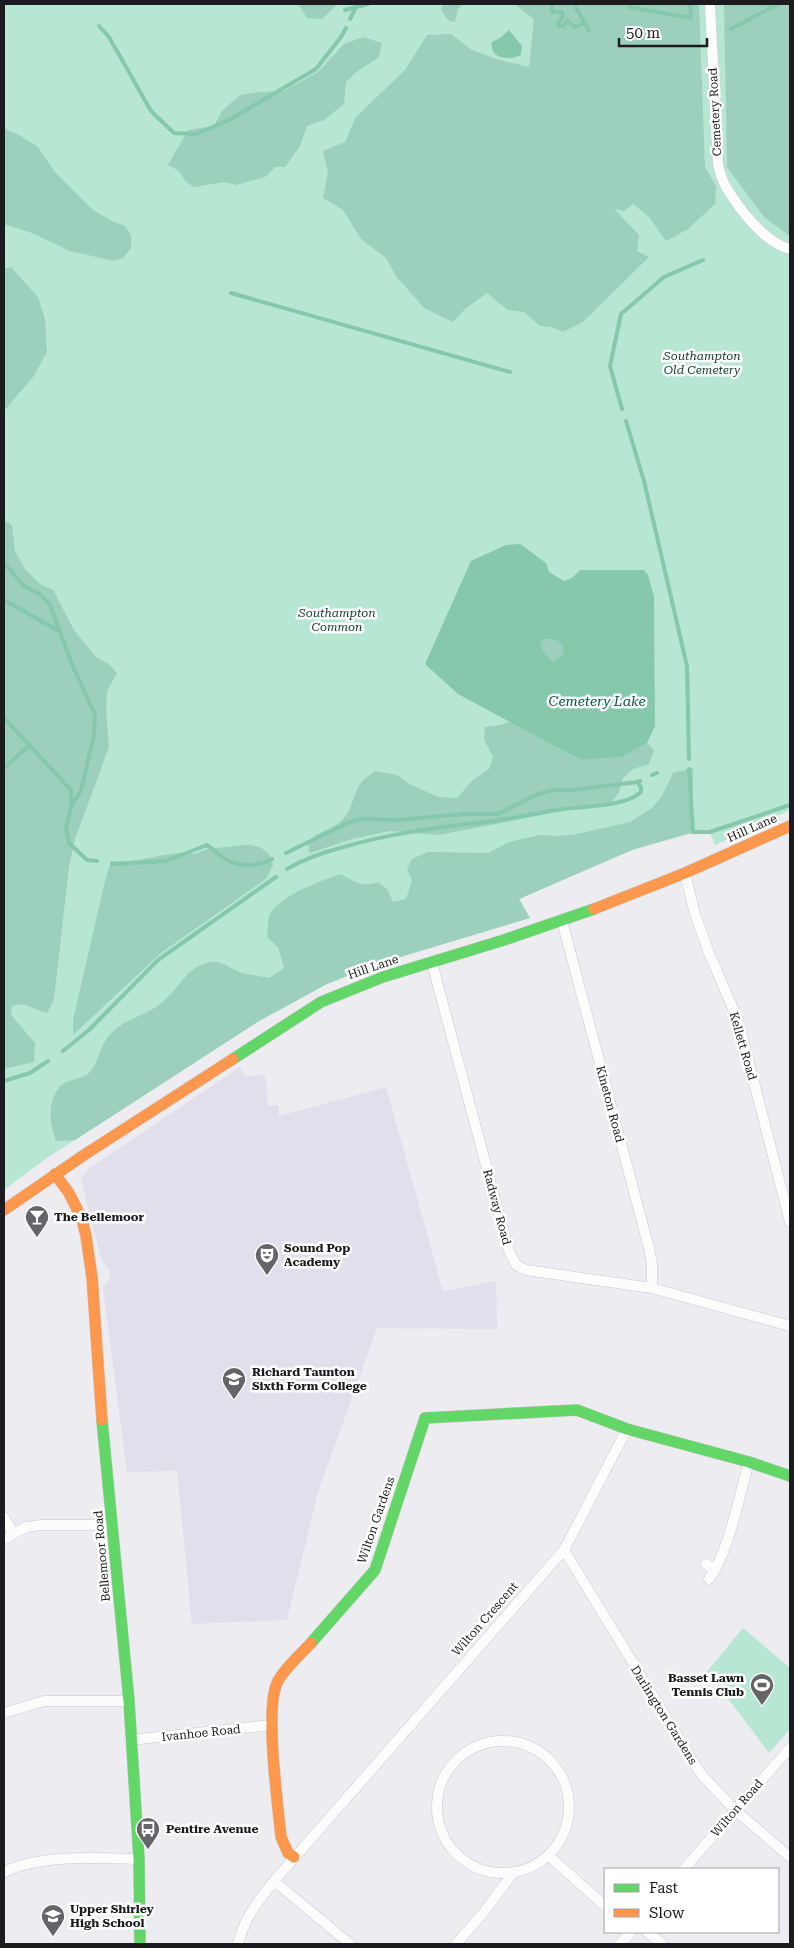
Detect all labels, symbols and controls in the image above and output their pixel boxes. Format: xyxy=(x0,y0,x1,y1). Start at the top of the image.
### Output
scale bar xyxy=(619,15,706,47)
text: 50 m xyxy=(626,24,661,42)
street label: Cemetery Road xyxy=(706,67,724,157)
park label: Southampton Old Cemetery xyxy=(662,349,741,377)
park label: Southampton Common xyxy=(297,606,376,634)
water label: Cemetery Lake xyxy=(548,693,646,709)
street label: Hill Lane xyxy=(725,811,779,845)
street label: Hill Lane xyxy=(346,952,401,982)
street label: Kellett Road xyxy=(727,1010,760,1082)
street label: Kineton Road xyxy=(593,1064,627,1144)
street label: Radway Road xyxy=(480,1168,514,1247)
bar icon: The Bellemoor xyxy=(24,1204,50,1238)
place label: The Bellemoor xyxy=(54,1210,145,1224)
place label: Sound Pop Academy xyxy=(284,1241,350,1269)
theatre icon: Sound Pop Academy xyxy=(254,1242,280,1276)
place label: Richard Taunton Sixth Form College xyxy=(252,1365,367,1393)
school or university icon: Richard Taunton Sixth Form College xyxy=(221,1366,247,1400)
street label: Wilton Gardens xyxy=(355,1475,397,1565)
street label: Bellemoor Road xyxy=(91,1509,113,1602)
street label: Wilton Crescent xyxy=(449,1579,521,1659)
street label: Darlington Gardens xyxy=(628,1663,700,1767)
place label: Basset Lawn Tennis Club xyxy=(668,1671,744,1699)
sports icon: Basset Lawn Tennis Club xyxy=(749,1672,775,1706)
street label: Ivanhoe Road xyxy=(161,1722,242,1744)
street label: Wilton Road xyxy=(708,1776,766,1840)
bus stop icon: Pentire Avenue xyxy=(135,1816,161,1850)
place label: Pentire Avenue xyxy=(166,1822,259,1836)
legend xyxy=(604,1868,779,1933)
text: Fast xyxy=(649,1879,679,1897)
place label: Upper Shirley High School xyxy=(70,1902,154,1930)
school or university icon: Upper Shirley High School xyxy=(40,1903,66,1937)
text: Slow xyxy=(649,1904,685,1922)

